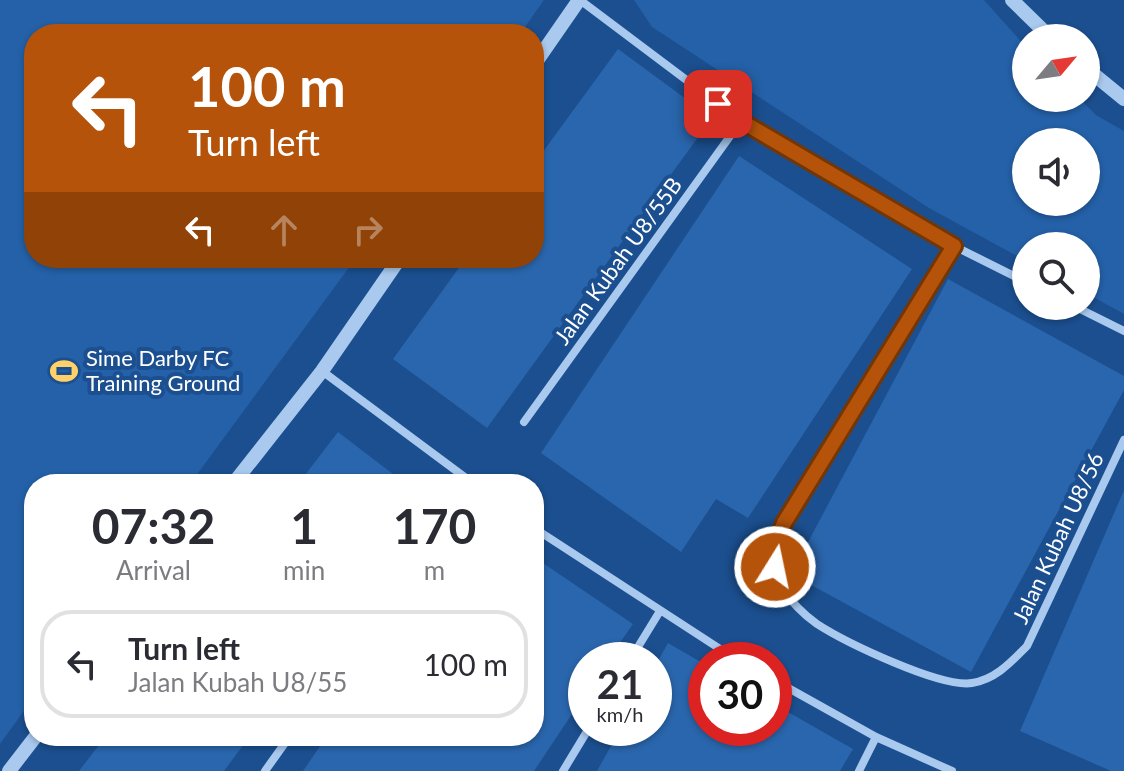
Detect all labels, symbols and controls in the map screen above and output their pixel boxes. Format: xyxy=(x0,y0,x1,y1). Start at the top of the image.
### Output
north arrow xyxy=(1012,24,1100,112)
map controls xyxy=(1012,24,1100,320)
text: 100 m xyxy=(188,52,346,119)
icon: left xyxy=(56,56,160,160)
pin xyxy=(684,70,752,138)
icon: arrive xyxy=(696,82,740,126)
text: Turn left xyxy=(188,120,320,164)
button: sound xyxy=(1012,128,1100,216)
street label: Jalan Kubah U8/55B xyxy=(548,172,687,349)
icon: left xyxy=(178,208,222,252)
icon: ahead xyxy=(262,208,306,252)
icon: right xyxy=(346,208,390,252)
button: search xyxy=(1012,232,1100,320)
place label: Sime Darby FC Training Ground xyxy=(86,344,240,396)
sports icon: Sime Darby FC Training Ground xyxy=(49,356,79,386)
street label: Jalan Kubah U8/56 xyxy=(1006,448,1109,628)
text: 07:32 xyxy=(92,497,215,554)
text: 1 xyxy=(290,497,318,554)
text: 170 xyxy=(393,497,476,554)
position arrow xyxy=(733,525,817,609)
text: Arrival xyxy=(116,554,191,586)
text: min xyxy=(283,554,325,586)
text: m xyxy=(424,554,445,586)
text: Turn left xyxy=(128,630,240,666)
icon: left xyxy=(60,642,104,686)
speed limit sign: 30 xyxy=(688,642,792,746)
text: 100 m xyxy=(423,646,508,682)
text: 21 xyxy=(597,660,643,708)
text: Jalan Kubah U8/55 xyxy=(128,666,347,698)
text: km/h xyxy=(597,702,643,726)

